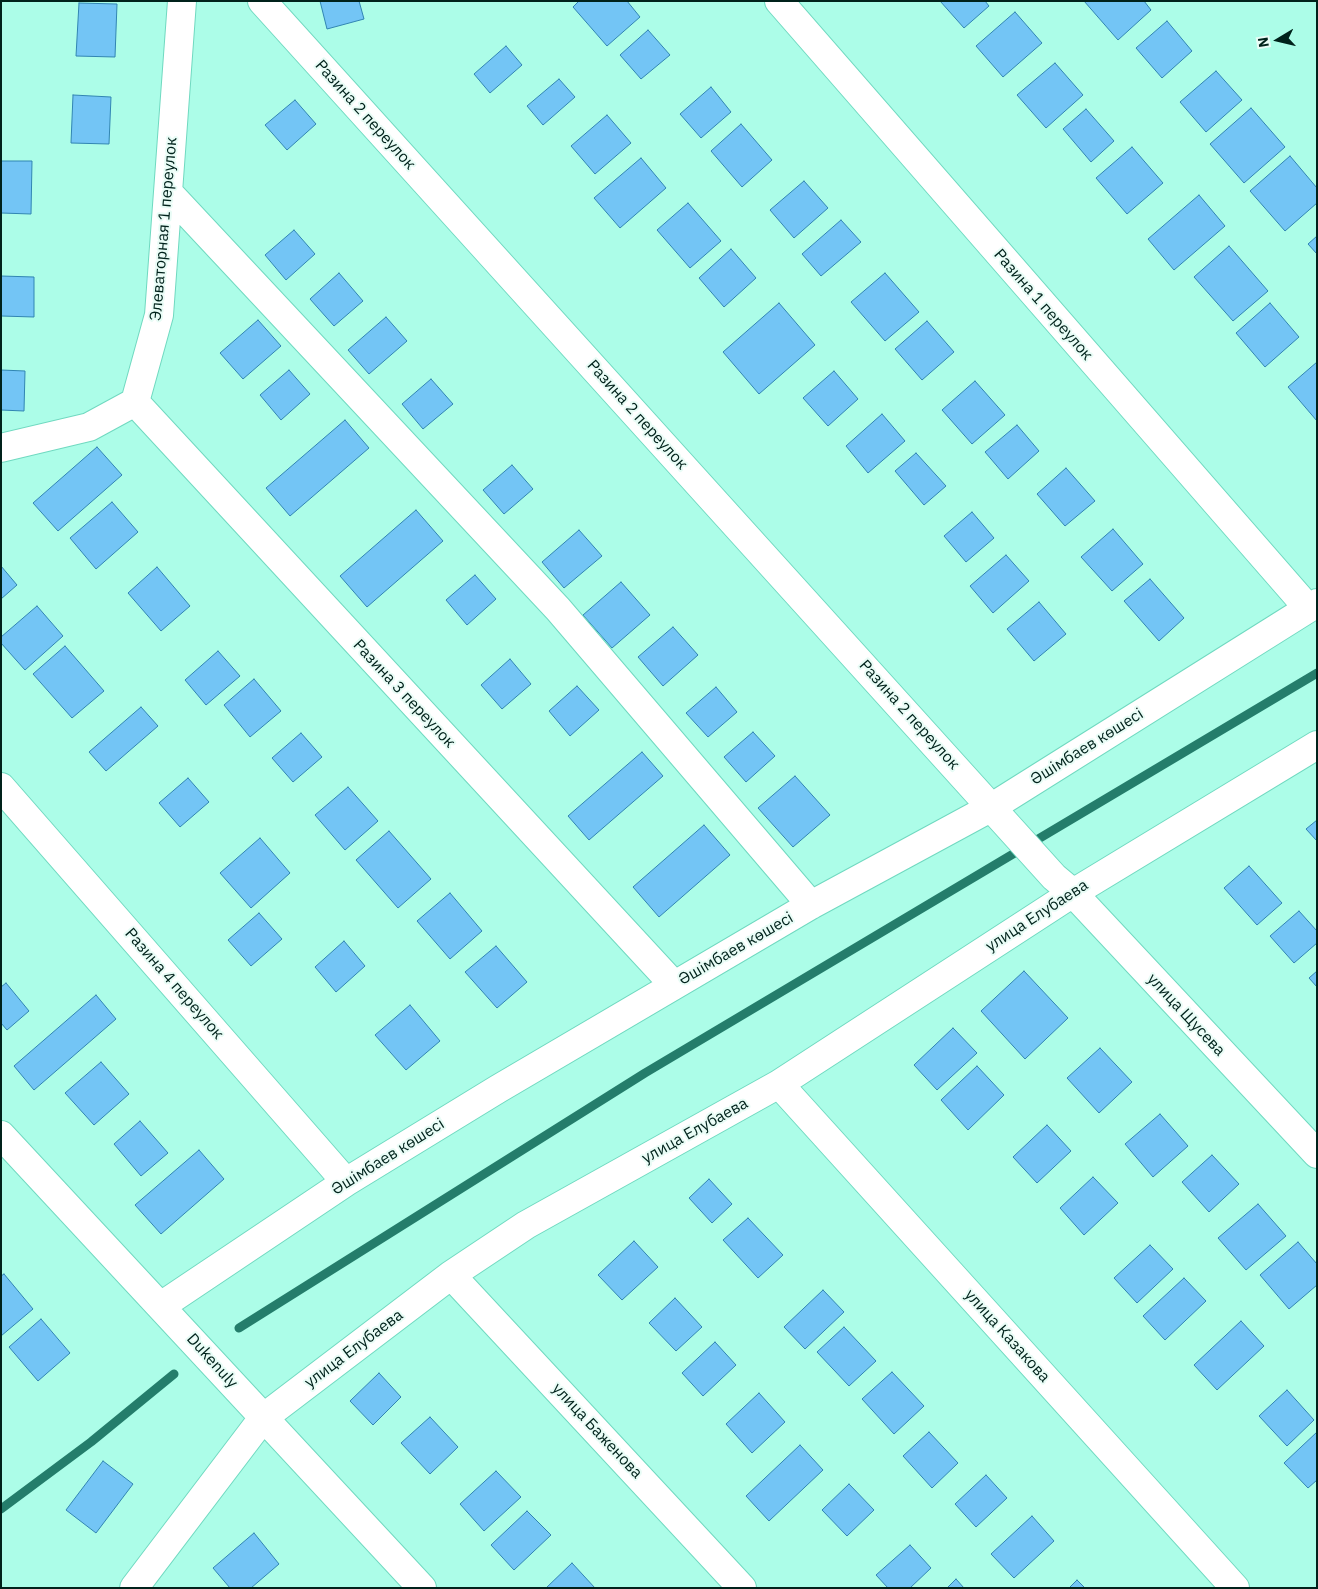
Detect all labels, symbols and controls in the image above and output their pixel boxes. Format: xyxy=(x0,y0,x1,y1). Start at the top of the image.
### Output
north arrow xyxy=(1253,15,1303,65)
text: N xyxy=(1254,36,1273,49)
street label: Разина 2 переулок xyxy=(311,56,419,174)
street label: Элеваторная 1 переулок xyxy=(146,136,182,322)
street label: Разина 1 переулок xyxy=(989,245,1097,365)
street label: Разина 2 переулок xyxy=(583,356,691,474)
street label: Разина 3 переулок xyxy=(349,636,459,752)
street label: Разина 2 переулок xyxy=(855,656,963,774)
street label: Әшімбаев көшесі xyxy=(1027,705,1147,789)
street label: улица Елубаева xyxy=(982,876,1092,956)
street label: Әшімбаев көшесі xyxy=(675,908,797,990)
street label: Разина 4 переулок xyxy=(120,924,228,1044)
street label: улица Щусева xyxy=(1143,970,1229,1060)
street label: улица Елубаева xyxy=(639,1094,751,1168)
street label: Әшімбаев көшесі xyxy=(328,1115,448,1199)
street label: улица Казакова xyxy=(960,1286,1054,1386)
street label: улица Елубаева xyxy=(301,1306,407,1392)
street label: Dukenuly xyxy=(182,1330,242,1392)
street label: улица Баженова xyxy=(548,1379,646,1483)

